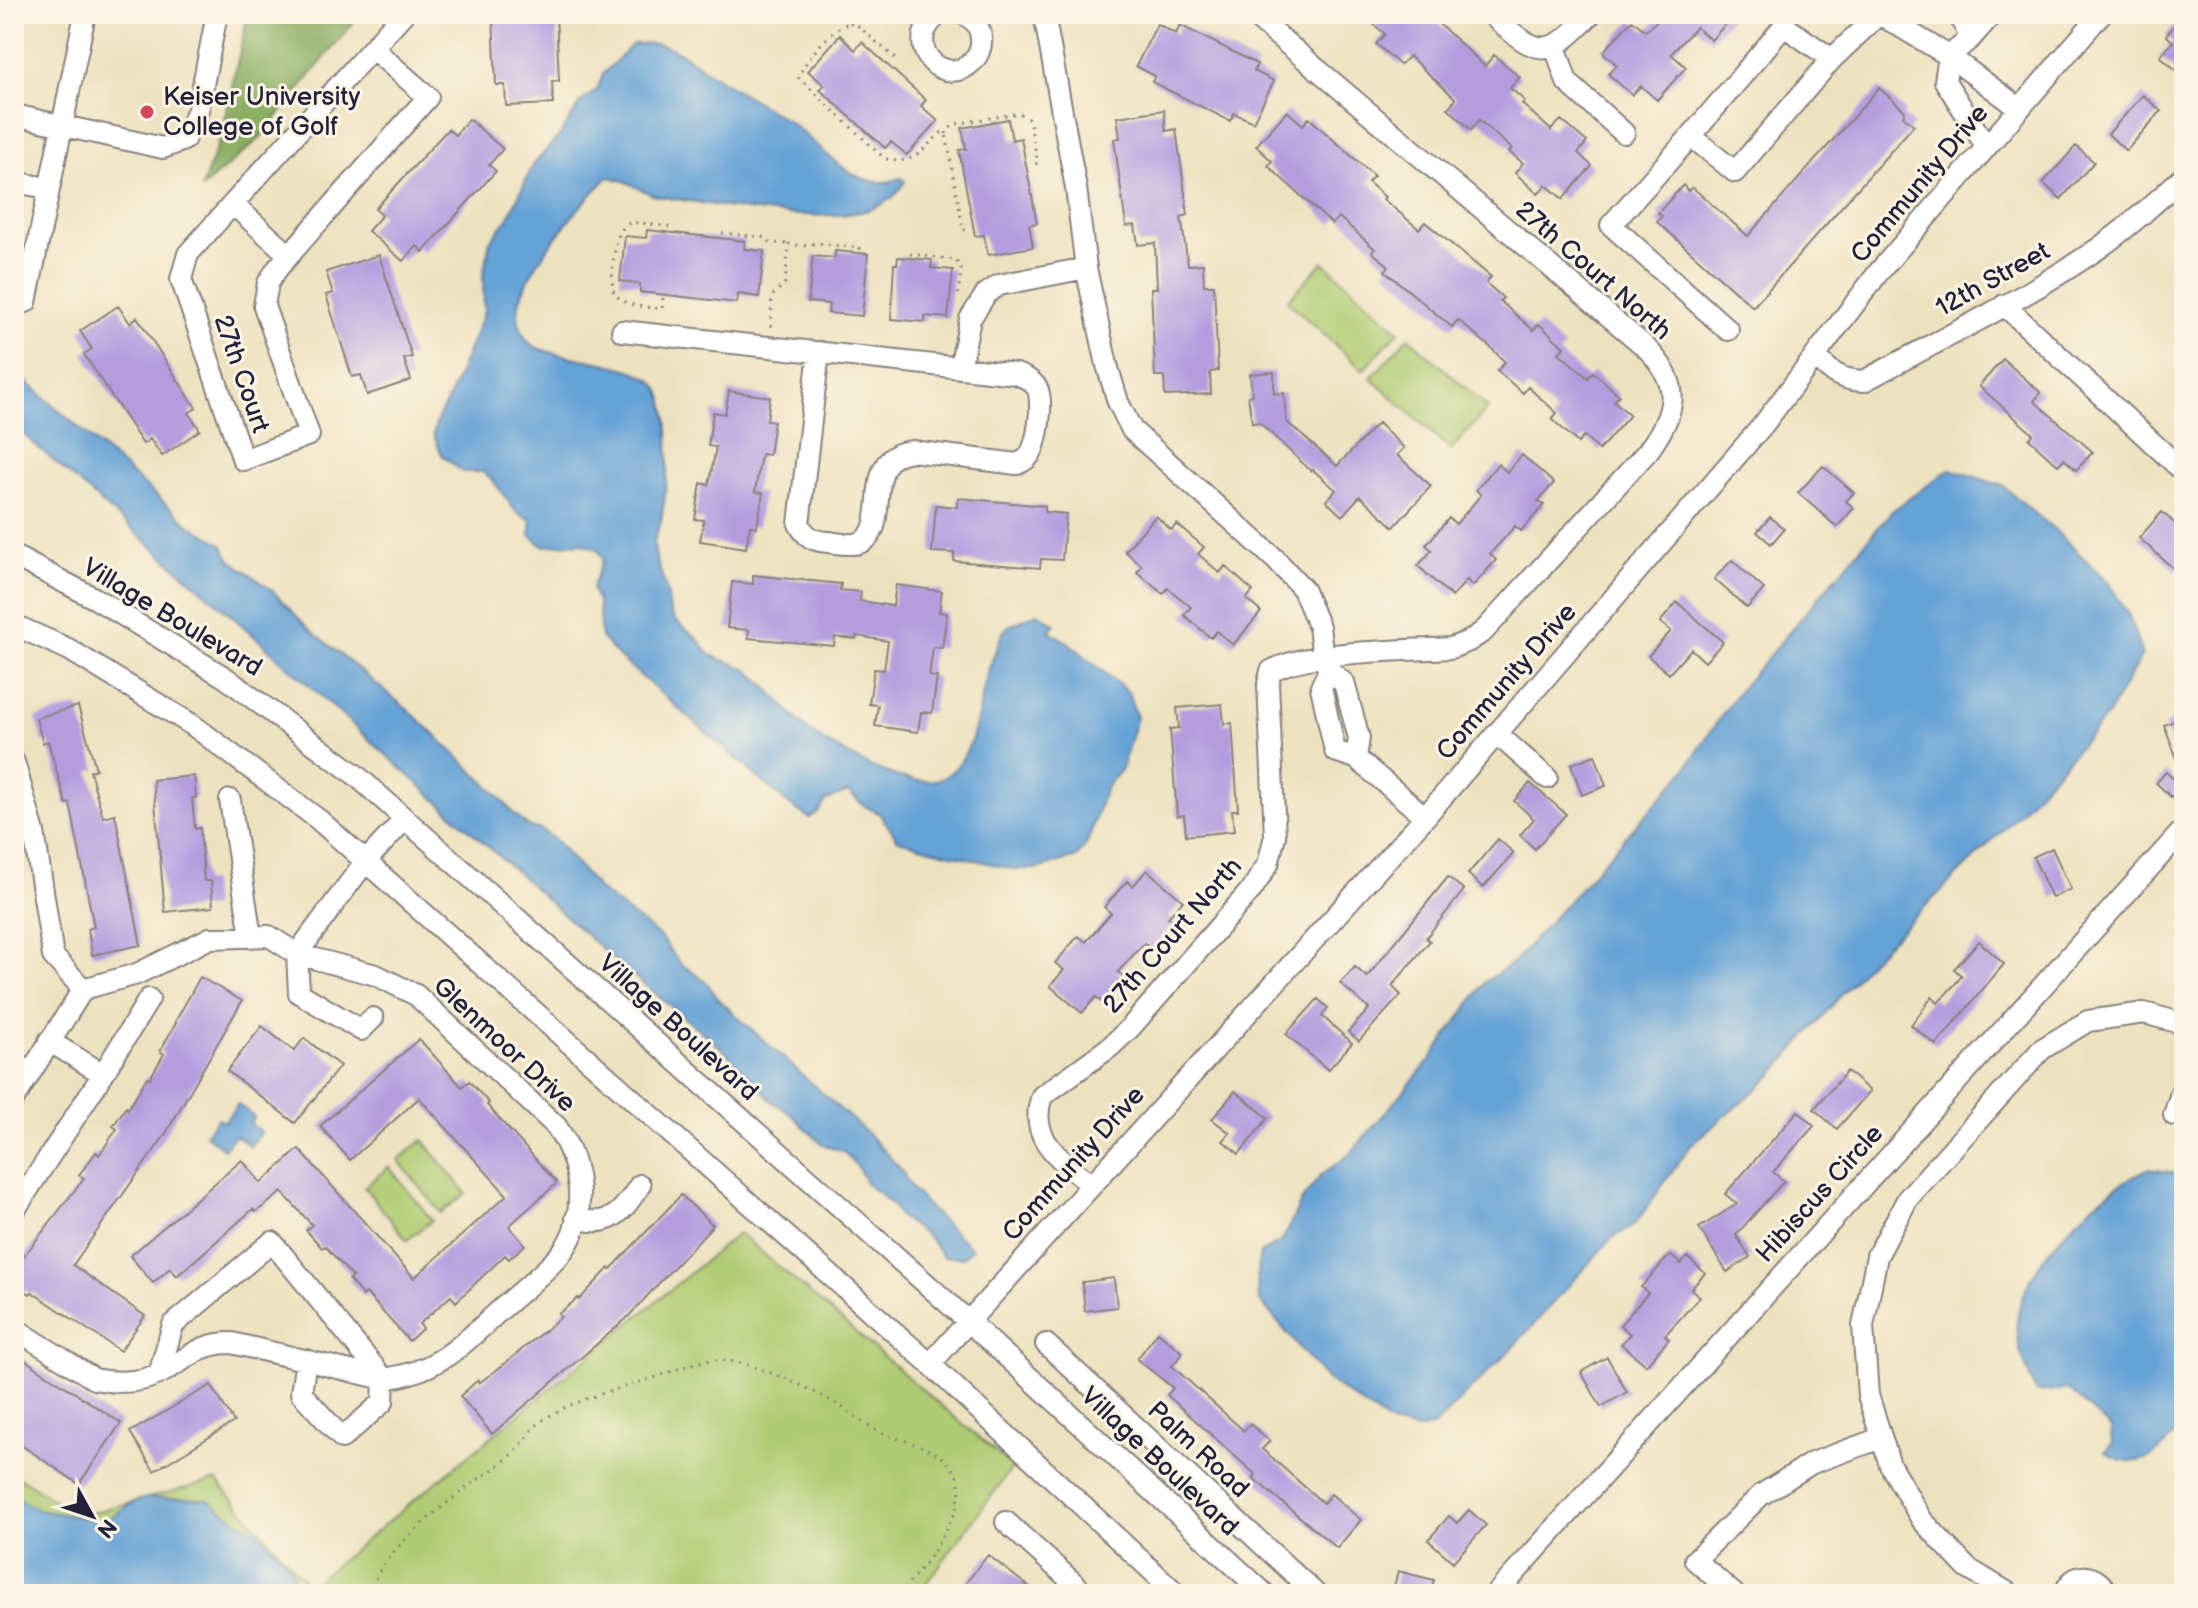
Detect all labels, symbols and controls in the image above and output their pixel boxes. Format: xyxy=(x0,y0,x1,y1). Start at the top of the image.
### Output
place label: Keiser University College of Golf xyxy=(163,82,360,143)
street label: Community Drive xyxy=(1845,98,1995,270)
marker: Keiser University College of Golf xyxy=(138,103,156,121)
street label: 27th Court North xyxy=(1509,195,1677,347)
street label: 12th Street xyxy=(1931,236,2055,324)
street label: 27th Court xyxy=(206,311,276,437)
street label: Village Boulevard xyxy=(77,552,267,684)
street label: Community Drive xyxy=(1430,597,1584,767)
street label: 27th Court North xyxy=(1097,852,1249,1020)
street label: Village Boulevard xyxy=(592,948,764,1108)
street label: Glenmoor Drive xyxy=(426,971,582,1119)
street label: Community Drive xyxy=(996,1080,1152,1248)
street label: Hibiscus Circle xyxy=(1750,1119,1890,1269)
street label: Village Boulevard xyxy=(1074,1381,1244,1543)
street label: Palm Road xyxy=(1141,1395,1255,1505)
north arrow xyxy=(52,1476,132,1556)
text: N xyxy=(91,1513,122,1543)

